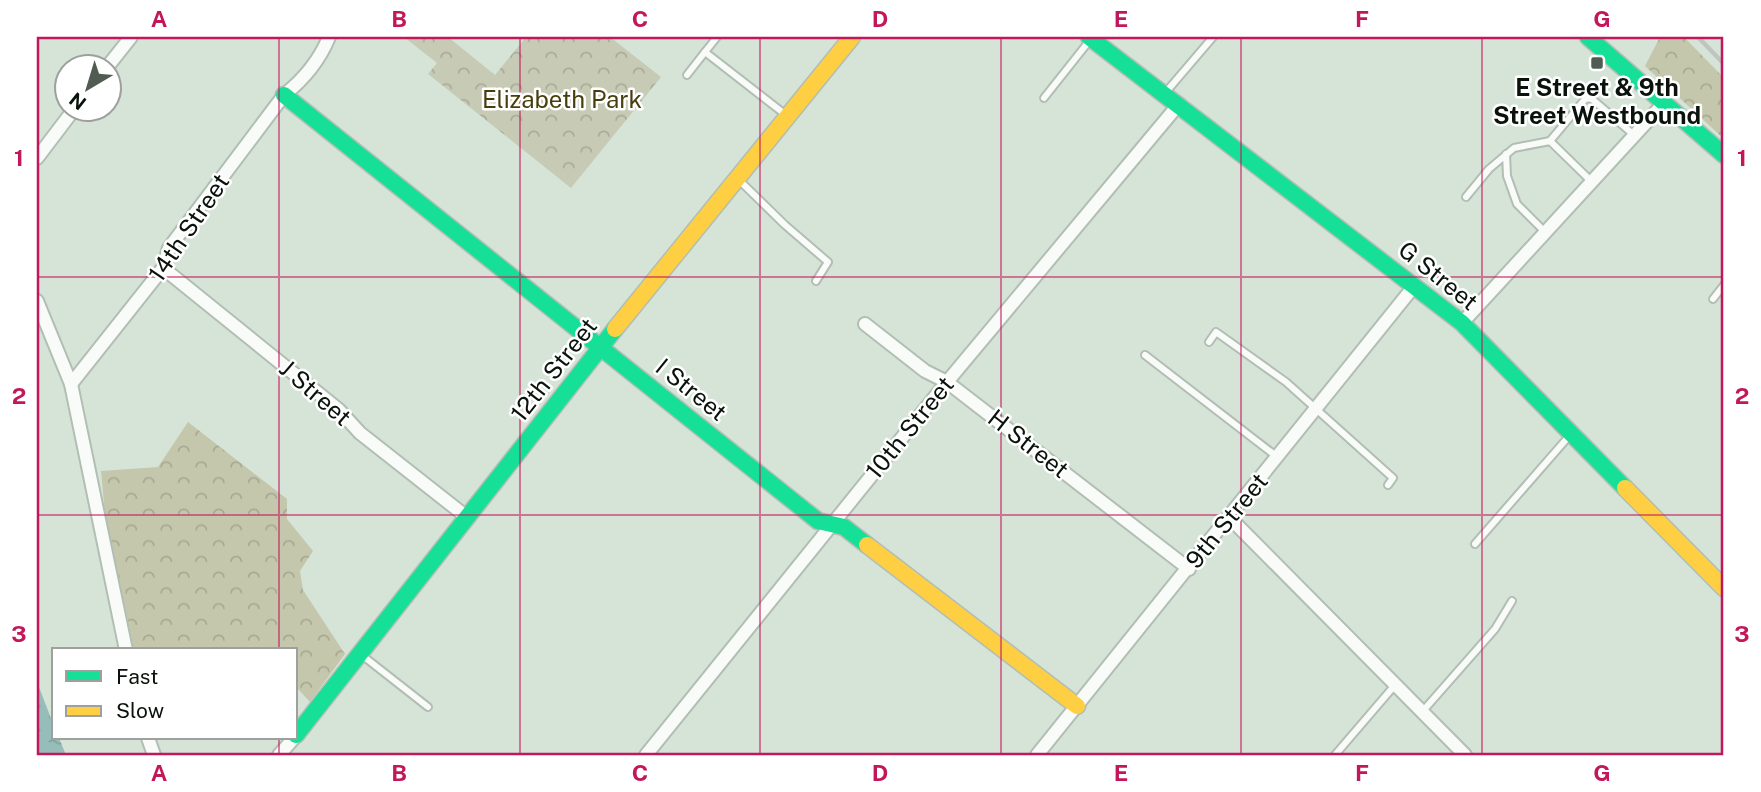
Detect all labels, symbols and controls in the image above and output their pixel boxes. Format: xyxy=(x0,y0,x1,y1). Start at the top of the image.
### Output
text: A xyxy=(151,5,168,32)
text: B xyxy=(391,5,407,32)
text: C xyxy=(632,5,648,32)
text: D xyxy=(872,5,888,32)
text: E xyxy=(1114,5,1128,32)
text: F xyxy=(1355,5,1369,32)
text: G xyxy=(1593,5,1611,32)
north arrow xyxy=(52,52,122,122)
marker: E Street & 9th Street Westbound xyxy=(1589,55,1605,71)
place label: E Street & 9th Street Westbound xyxy=(1493,73,1701,129)
park label: Elizabeth Park xyxy=(482,85,642,113)
text: N xyxy=(65,88,90,115)
text: 1 xyxy=(14,144,24,171)
text: 1 xyxy=(1737,144,1747,171)
street label: 14th Street xyxy=(142,168,234,287)
street label: G Street xyxy=(1393,235,1484,316)
street label: 12th Street xyxy=(504,312,602,427)
street label: I Street xyxy=(651,352,733,426)
street label: J Street xyxy=(274,354,357,431)
street label: 10th Street xyxy=(859,371,959,484)
text: 2 xyxy=(12,382,26,409)
text: 2 xyxy=(1735,382,1749,409)
street label: H Street xyxy=(983,403,1074,483)
street label: 9th Street xyxy=(1179,467,1273,574)
text: 3 xyxy=(11,620,27,647)
text: 3 xyxy=(1734,620,1750,647)
legend xyxy=(52,648,298,740)
text: Fast xyxy=(116,664,158,689)
text: Slow xyxy=(116,698,164,723)
text: A xyxy=(151,759,168,786)
text: B xyxy=(391,759,407,786)
text: C xyxy=(632,759,648,786)
text: D xyxy=(872,759,888,786)
text: E xyxy=(1114,759,1128,786)
text: F xyxy=(1355,759,1369,786)
text: G xyxy=(1593,759,1611,786)

